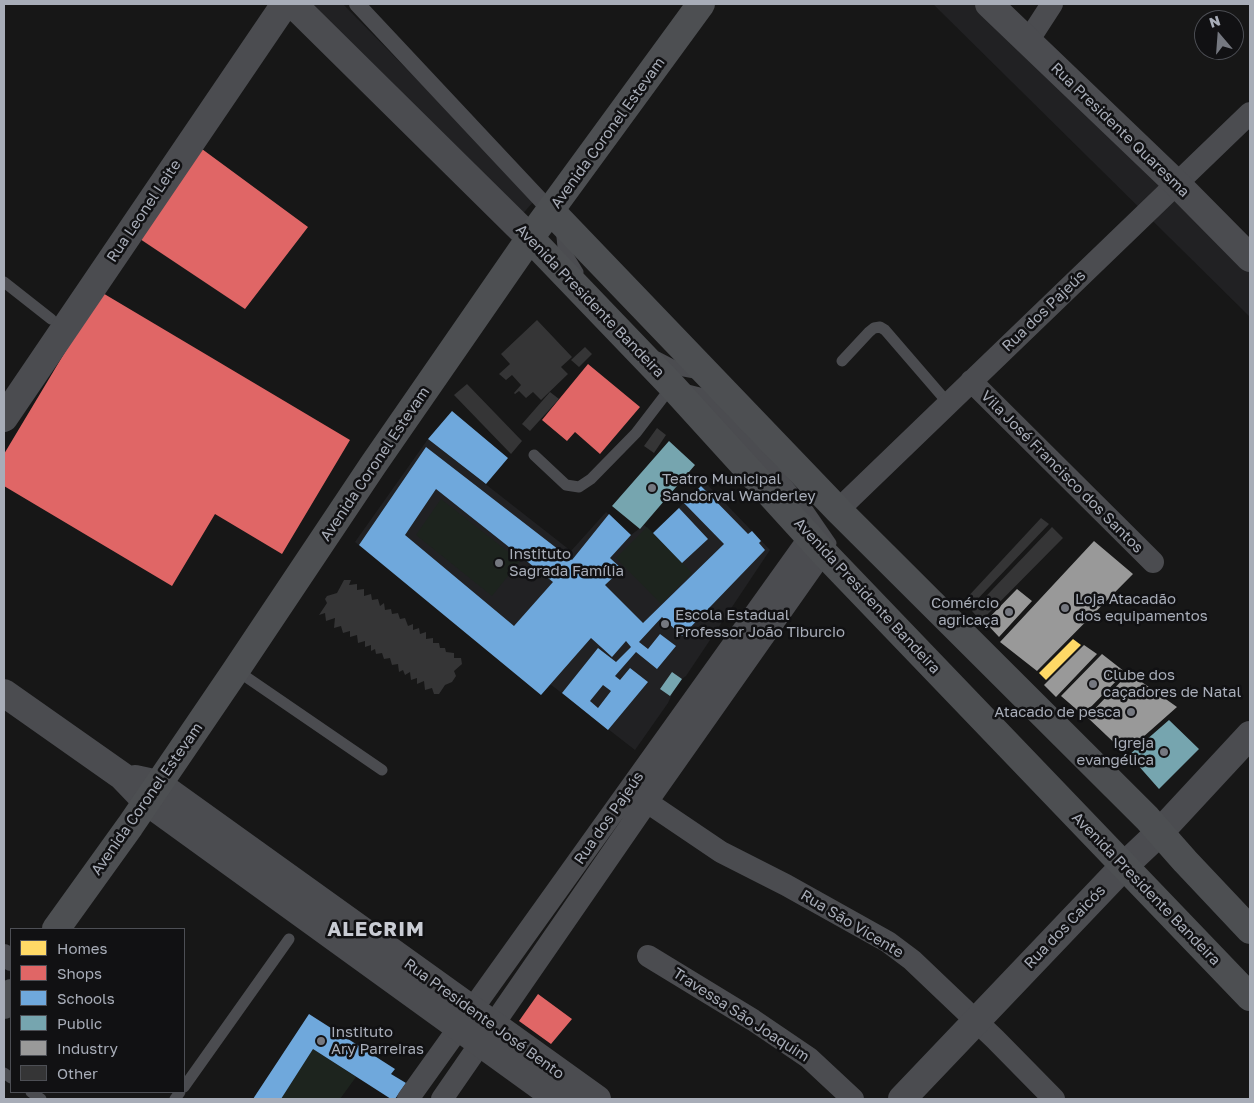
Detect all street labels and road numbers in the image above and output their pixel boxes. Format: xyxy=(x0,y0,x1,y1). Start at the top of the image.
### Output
street label: Avenida Coronel Estevam xyxy=(547,54,669,212)
street label: Rua Presidente Quaresma xyxy=(1047,59,1193,201)
street label: Rua Leonel Leite xyxy=(103,156,185,266)
street label: Avenida Presidente Bandeira xyxy=(512,221,668,381)
street label: Rua dos Pajeús xyxy=(999,267,1089,355)
street label: Avenida Coronel Estevam xyxy=(317,383,433,545)
street label: Vila José Francisco dos Santos xyxy=(977,387,1147,557)
street label: Avenida Presidente Bandeira xyxy=(790,514,944,678)
street label: Avenida Coronel Estevam xyxy=(87,719,207,879)
street label: Rua dos Pajeús xyxy=(570,768,648,868)
street label: Avenida Presidente Bandeira xyxy=(1068,809,1224,969)
street label: Rua dos Caicós xyxy=(1021,882,1109,972)
street label: Rua São Vicente xyxy=(797,886,907,962)
street label: Rua Presidente José Bento xyxy=(400,955,568,1083)
street label: Travessa São Joaquim xyxy=(669,964,813,1066)

